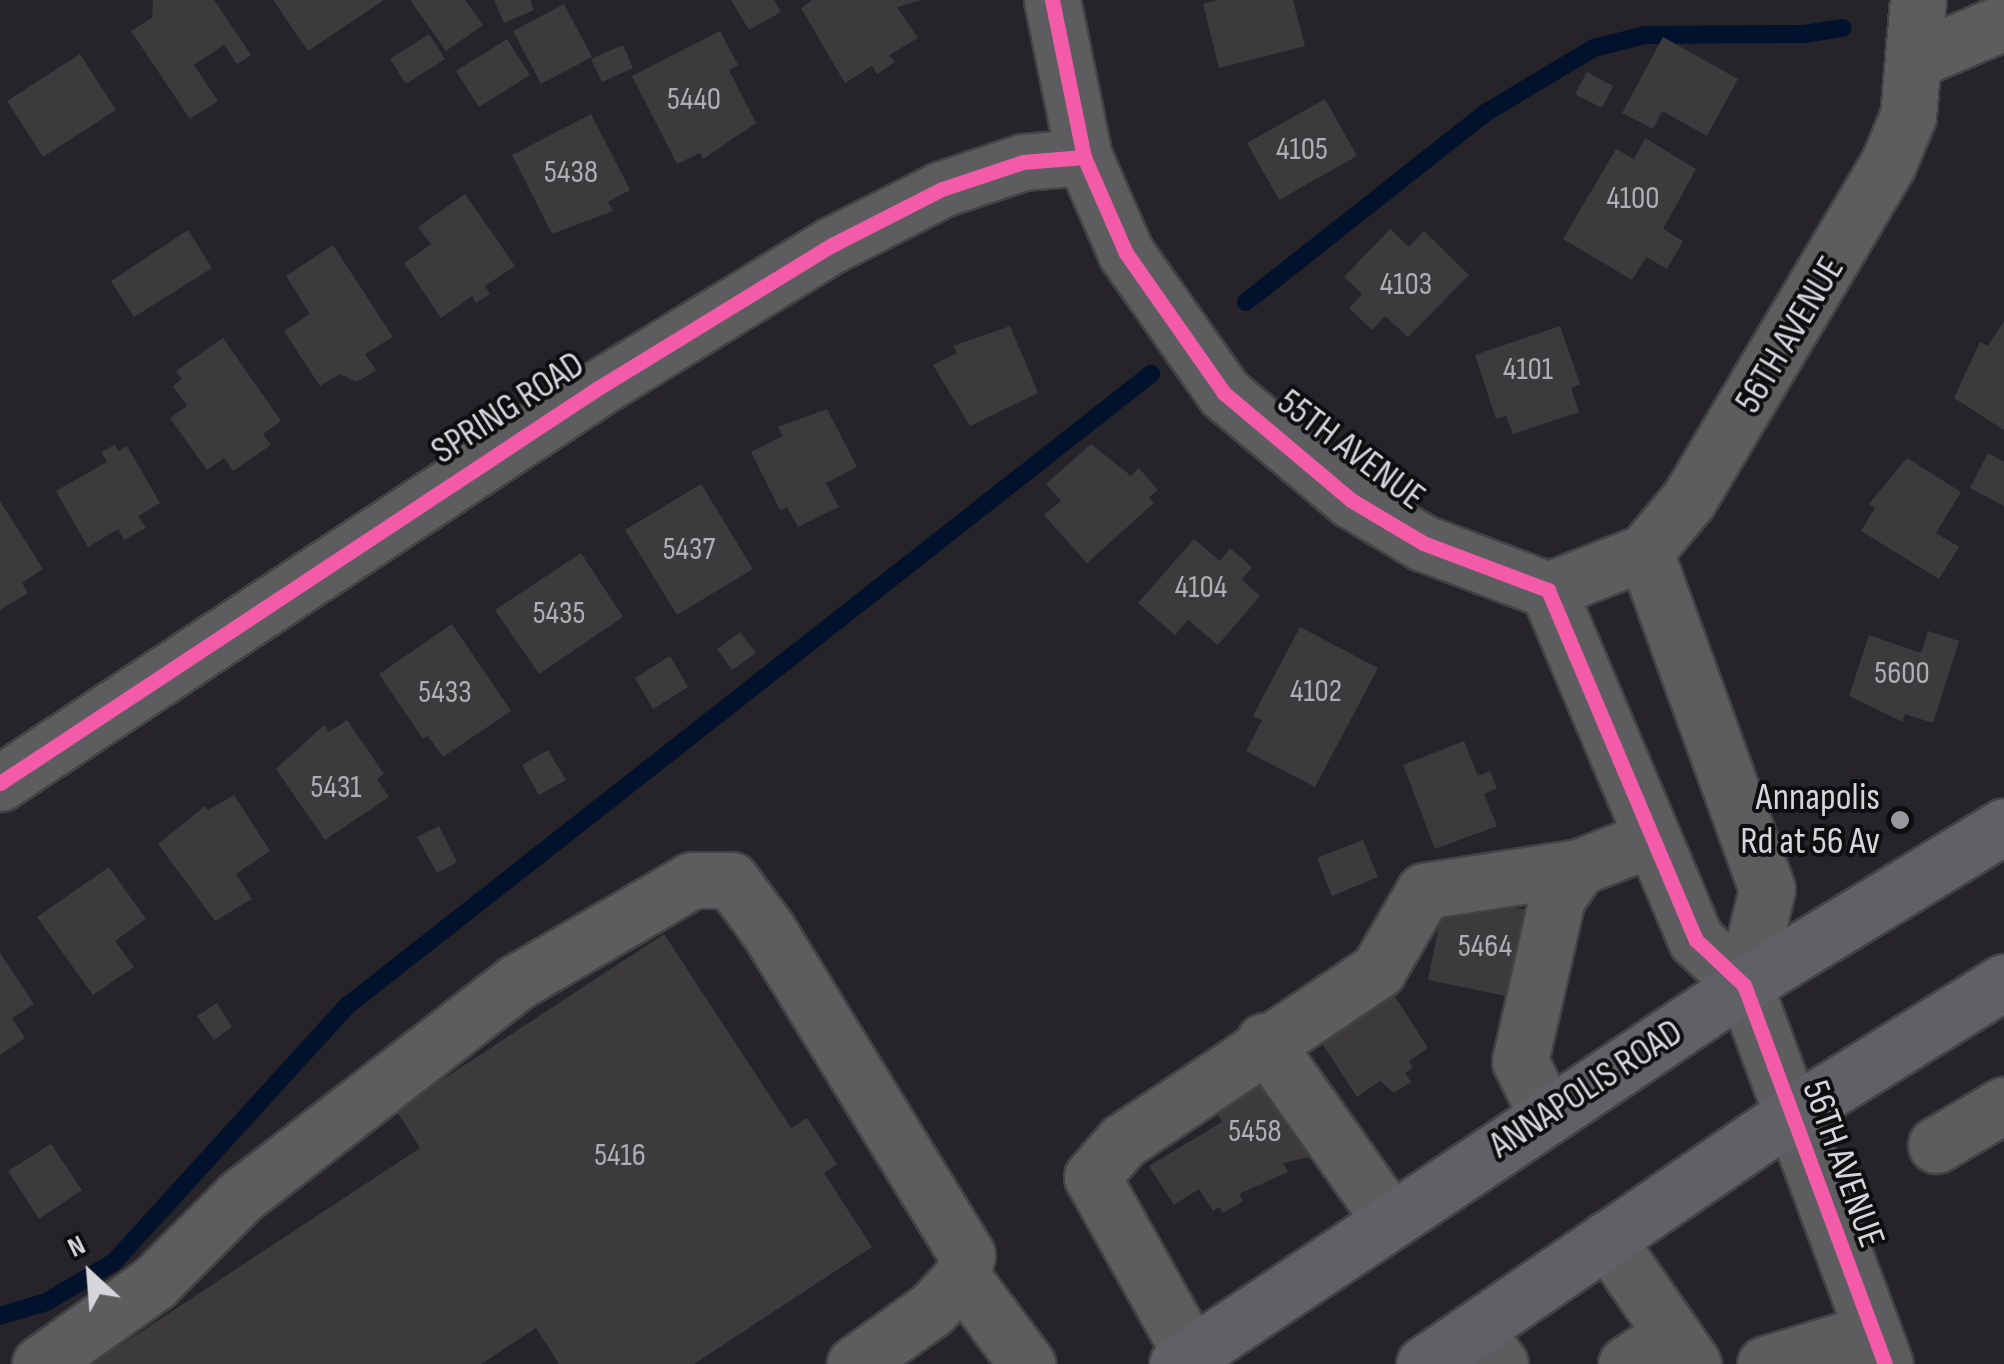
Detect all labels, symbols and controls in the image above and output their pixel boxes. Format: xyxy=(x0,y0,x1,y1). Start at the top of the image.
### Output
house number: 5440 xyxy=(667,81,721,119)
house number: 4105 xyxy=(1276,131,1328,169)
house number: 5438 xyxy=(544,154,598,192)
house number: 4100 xyxy=(1606,180,1660,218)
street label: 56TH AVENUE xyxy=(1726,249,1854,421)
house number: 4103 xyxy=(1380,266,1432,304)
street label: SPRING ROAD xyxy=(423,342,593,474)
house number: 4101 xyxy=(1503,351,1553,389)
street label: 55TH AVENUE xyxy=(1268,380,1434,520)
house number: 5437 xyxy=(663,531,715,569)
house number: 4104 xyxy=(1175,569,1227,607)
house number: 5435 xyxy=(533,595,585,633)
house number: 5600 xyxy=(1874,655,1930,693)
house number: 4102 xyxy=(1290,673,1342,711)
house number: 5433 xyxy=(418,674,472,712)
house number: 5431 xyxy=(310,769,362,807)
place label: Annapolis Rd at 56 Av xyxy=(1740,775,1880,864)
marker: Annapolis Rd at 56 Av xyxy=(1889,809,1911,831)
house number: 5464 xyxy=(1458,928,1512,966)
street label: ANNAPOLIS ROAD xyxy=(1481,1010,1691,1168)
street label: 56TH AVENUE xyxy=(1792,1074,1894,1254)
house number: 5458 xyxy=(1228,1113,1282,1151)
house number: 5416 xyxy=(594,1137,646,1175)
north arrow xyxy=(40,1224,140,1324)
text: N xyxy=(63,1228,91,1265)

